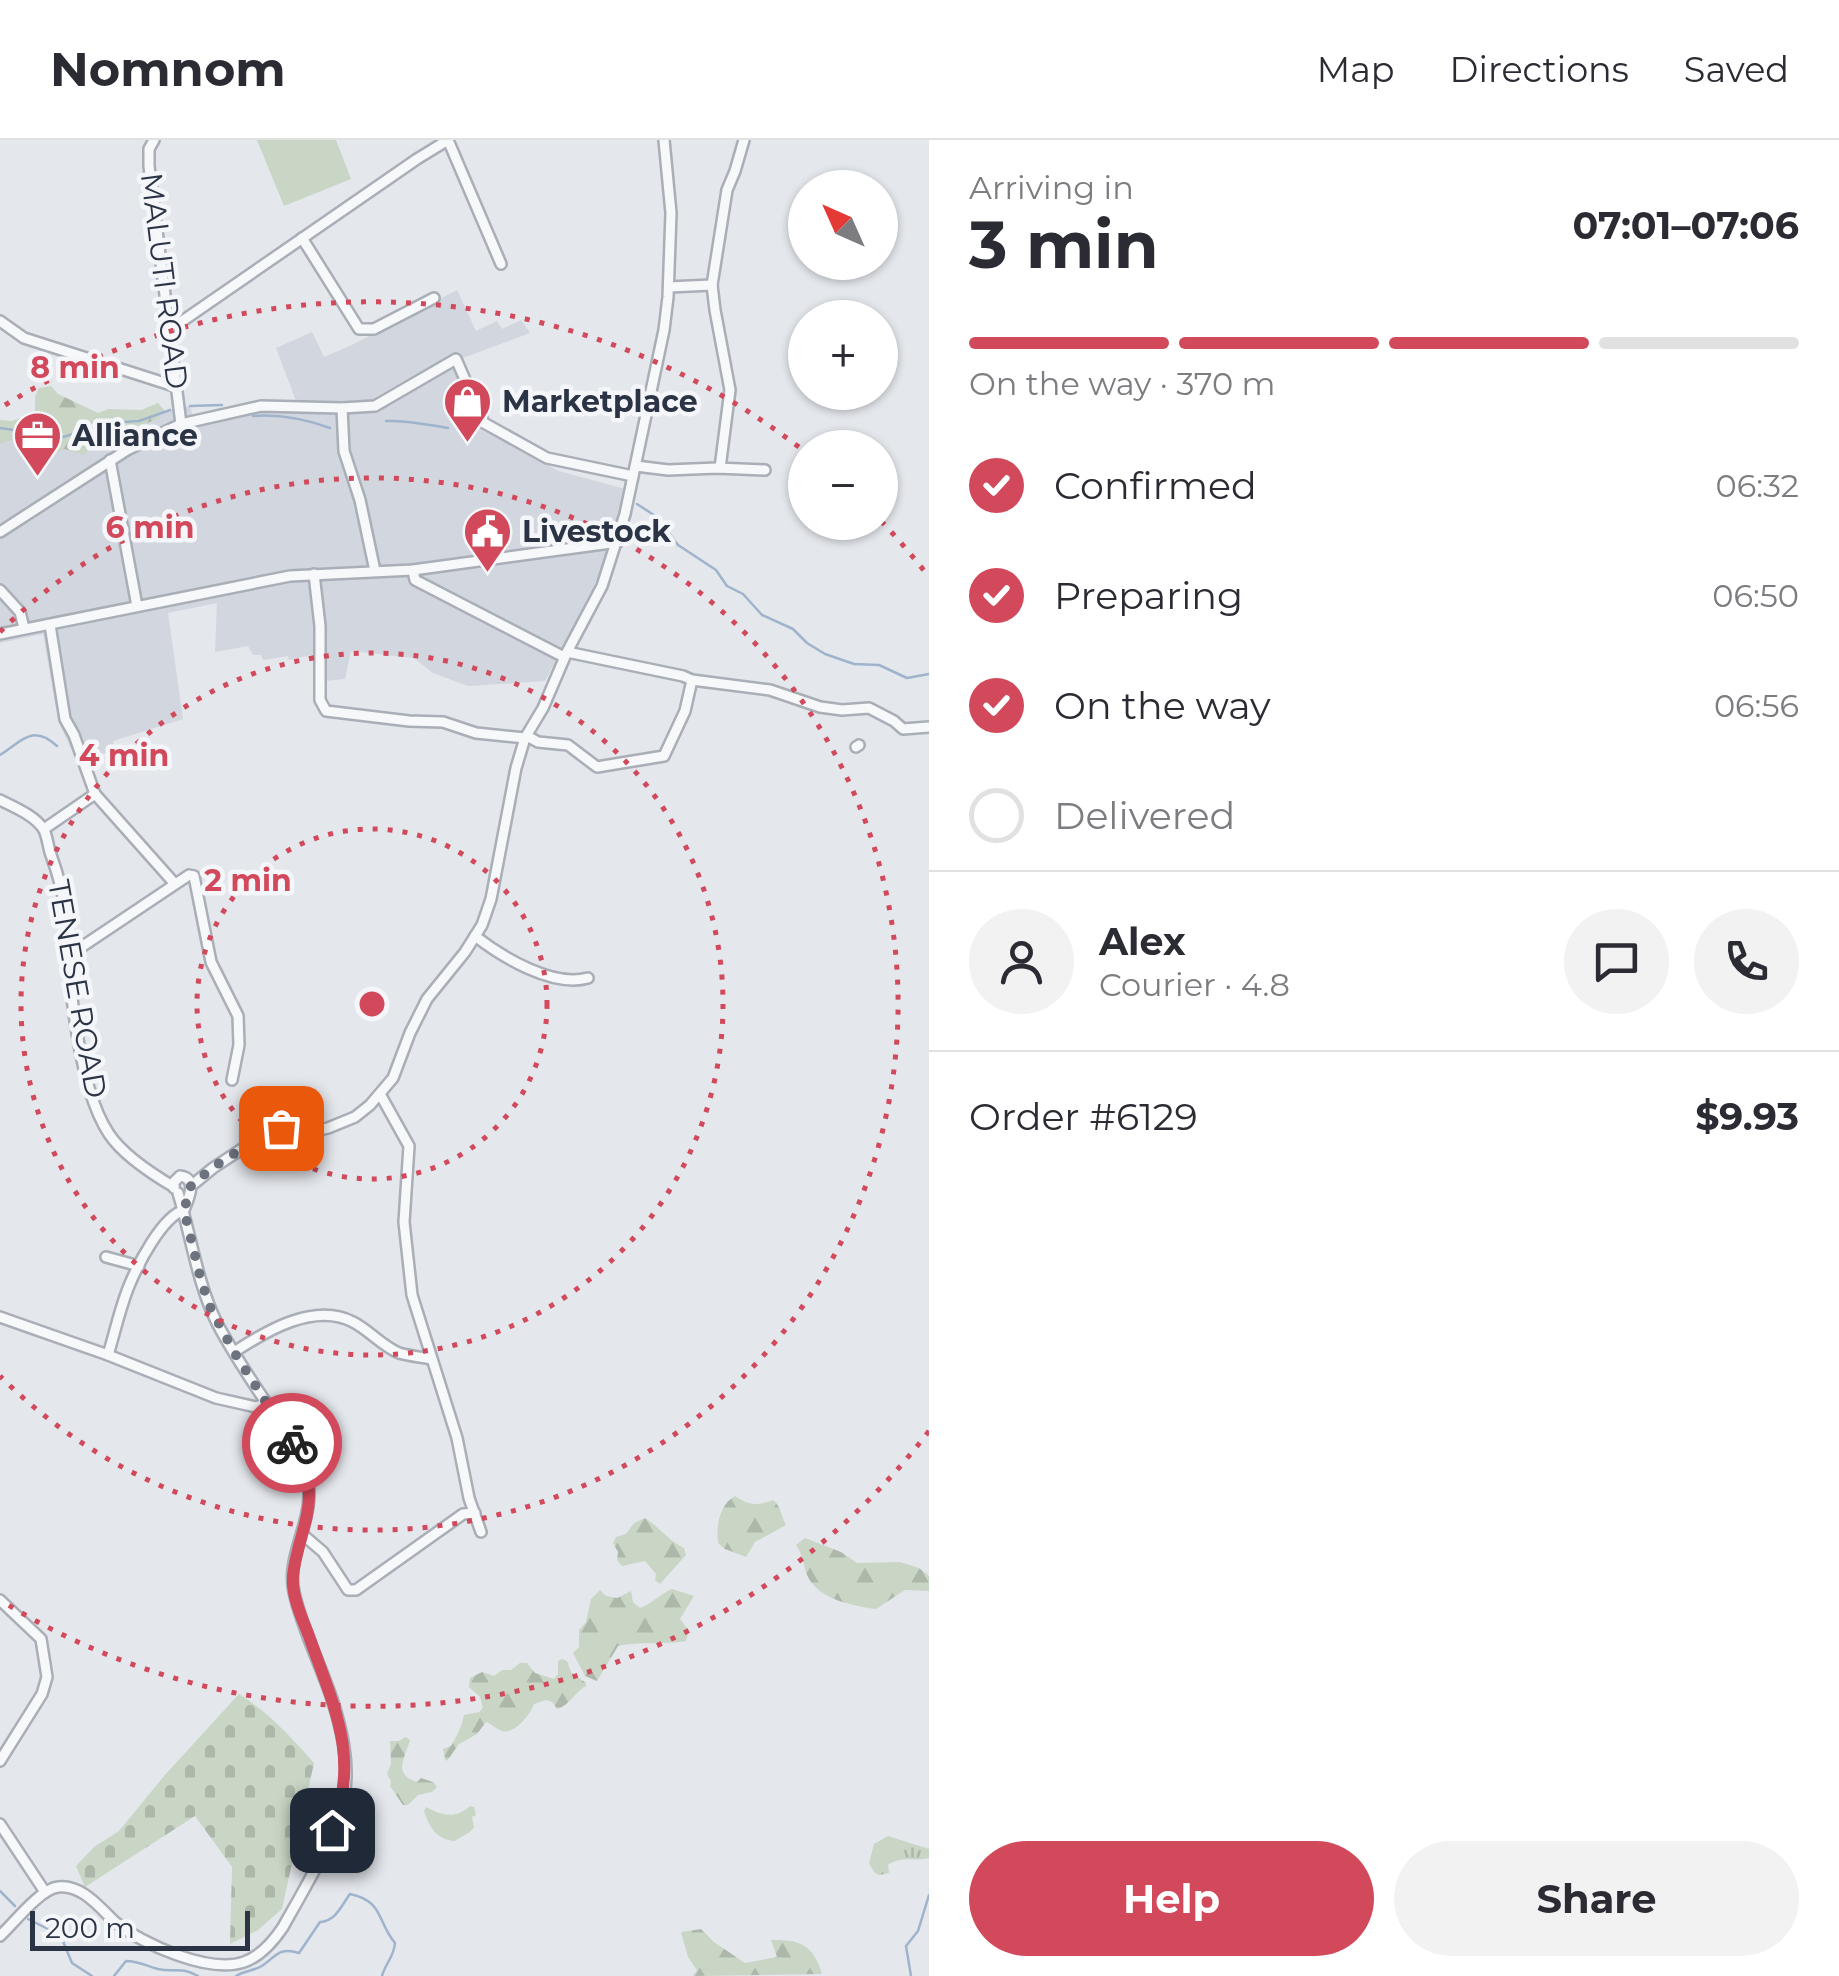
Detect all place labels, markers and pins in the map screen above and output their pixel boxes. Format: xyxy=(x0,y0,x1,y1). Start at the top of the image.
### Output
shop icon: Marketplace xyxy=(441,376,493,444)
place label: Marketplace xyxy=(502,383,698,420)
office icon: Alliance xyxy=(11,410,63,478)
place label: Alliance xyxy=(71,417,198,454)
public building icon: Livestock xyxy=(461,506,513,574)
place label: Livestock xyxy=(522,513,671,550)
centre of rings xyxy=(354,986,390,1022)
pin xyxy=(239,1086,324,1171)
pin xyxy=(290,1788,375,1873)

